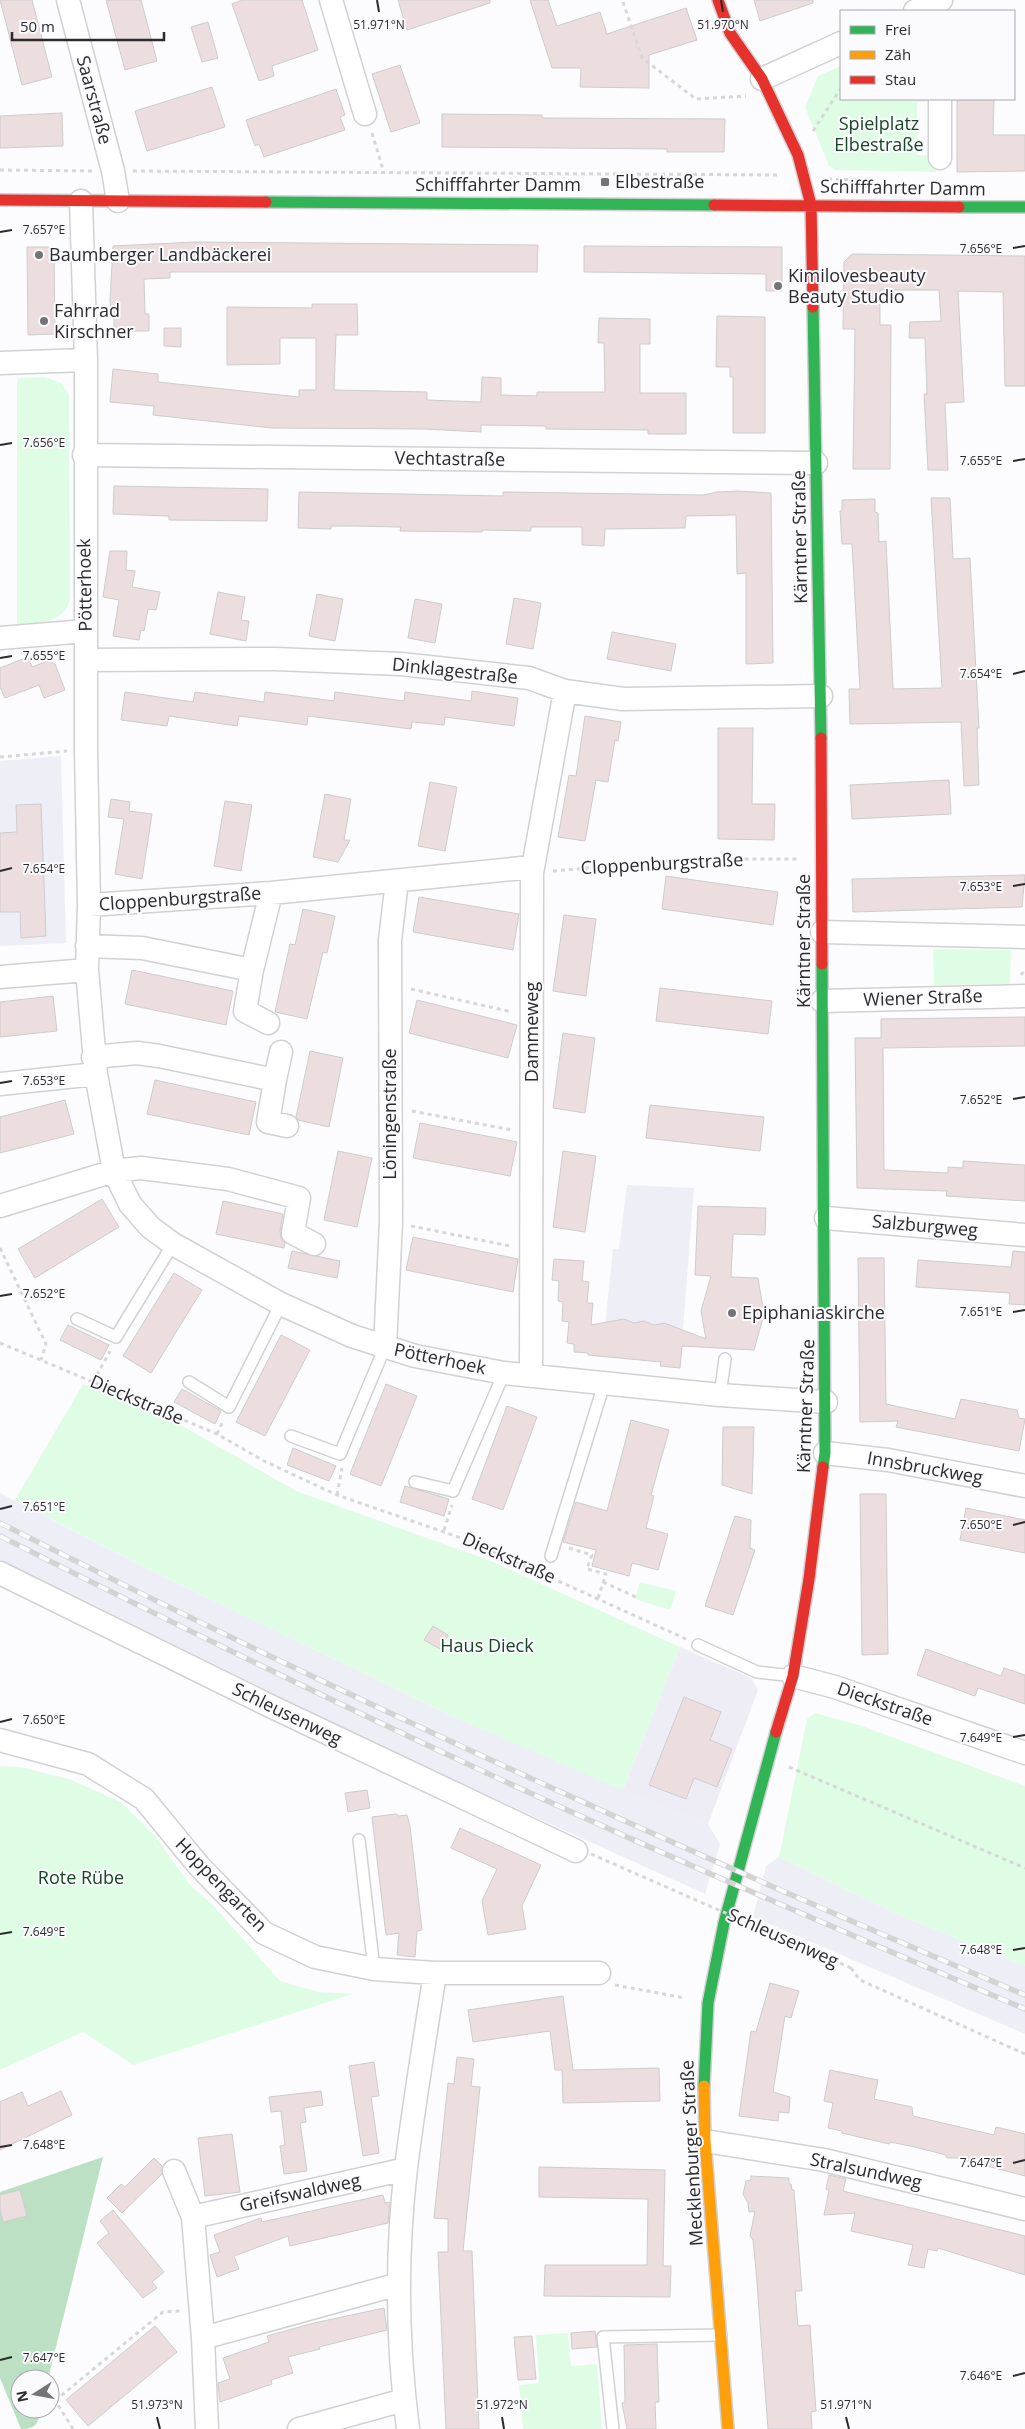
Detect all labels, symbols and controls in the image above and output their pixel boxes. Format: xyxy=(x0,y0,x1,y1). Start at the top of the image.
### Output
scale bar xyxy=(12,10,165,42)
legend xyxy=(840,10,1015,100)
text: 50 m xyxy=(20,16,55,36)
text: 51.971°N xyxy=(353,16,405,33)
text: 51.970°N xyxy=(697,16,749,33)
text: Frei xyxy=(885,19,911,39)
text: Zäh xyxy=(885,44,911,64)
street label: Saarstraße xyxy=(72,53,118,147)
text: Stau xyxy=(885,69,916,89)
park label: Spielplatz Elbestraße xyxy=(834,111,924,156)
place label: Elbestraße xyxy=(615,169,704,193)
street label: Schifffahrter Damm xyxy=(415,172,581,196)
street label: Schifffahrter Damm xyxy=(820,174,986,200)
marker: Elbestraße xyxy=(599,176,611,188)
text: 7.657°E xyxy=(23,221,65,238)
text: 7.656°E xyxy=(960,240,1002,257)
place label: Baumberger Landbäckerei xyxy=(49,242,271,266)
marker: Baumberger Landbäckerei xyxy=(33,249,45,261)
place label: Kimilovesbeauty Beauty Studio xyxy=(788,263,926,308)
marker: Kimilovesbeauty Beauty Studio xyxy=(772,280,784,292)
place label: Fahrrad Kirschner xyxy=(54,298,134,343)
marker: Fahrrad Kirschner xyxy=(38,315,50,327)
text: 7.656°E xyxy=(23,434,65,451)
street label: Vechtastraße xyxy=(395,445,506,471)
text: 7.655°E xyxy=(960,452,1002,469)
street label: Kärntner Straße xyxy=(786,470,812,604)
street label: Pötterhoek xyxy=(71,538,97,632)
text: 7.655°E xyxy=(23,647,65,664)
street label: Dinklagestraße xyxy=(391,651,519,689)
text: 7.654°E xyxy=(960,665,1002,682)
street label: Cloppenburgstraße xyxy=(580,847,744,879)
text: 7.654°E xyxy=(23,860,65,877)
street label: Kärntner Straße xyxy=(791,874,815,1008)
text: 7.653°E xyxy=(960,878,1002,895)
street label: Cloppenburgstraße xyxy=(98,880,262,916)
street label: Dammeweg xyxy=(519,982,543,1082)
street label: Wiener Straße xyxy=(863,983,983,1011)
street label: Löningenstraße xyxy=(377,1048,401,1180)
text: 7.653°E xyxy=(23,1072,65,1089)
text: 7.652°E xyxy=(960,1091,1002,1108)
street label: Salzburgweg xyxy=(871,1208,979,1242)
text: 7.652°E xyxy=(23,1285,65,1302)
place label: Epiphaniaskirche xyxy=(742,1300,885,1324)
text: 7.651°E xyxy=(960,1303,1002,1320)
marker: Epiphaniaskirche xyxy=(726,1307,738,1319)
street label: Pötterhoek xyxy=(392,1337,489,1380)
street label: Kärntner Straße xyxy=(791,1339,819,1473)
street label: Dieckstraße xyxy=(87,1369,188,1430)
street label: Innsbruckweg xyxy=(865,1445,985,1489)
text: 7.651°E xyxy=(23,1498,65,1515)
text: 7.650°E xyxy=(960,1516,1002,1533)
street label: Dieckstraße xyxy=(459,1526,560,1588)
park label: Haus Dieck xyxy=(440,1633,534,1657)
street label: Schleusenweg xyxy=(229,1676,346,1750)
street label: Dieckstraße xyxy=(834,1676,936,1731)
text: 7.650°E xyxy=(23,1711,65,1728)
text: 7.649°E xyxy=(960,1729,1002,1746)
street label: Hoppengarten xyxy=(171,1832,273,1937)
park label: Rote Rübe xyxy=(38,1865,124,1889)
street label: Schleusenweg xyxy=(724,1902,843,1972)
text: 7.649°E xyxy=(23,1923,65,1940)
text: 7.648°E xyxy=(960,1941,1002,1958)
street label: Mecklenburger Straße xyxy=(674,2059,708,2247)
text: 7.648°E xyxy=(23,2136,65,2153)
street label: Stralsundweg xyxy=(808,2146,925,2194)
text: 7.647°E xyxy=(960,2154,1002,2171)
street label: Greifswaldweg xyxy=(237,2167,363,2217)
text: 7.647°E xyxy=(23,2349,65,2366)
text: 7.646°E xyxy=(960,2367,1002,2384)
north arrow xyxy=(10,2369,60,2419)
text: N xyxy=(11,2389,32,2404)
text: 51.973°N xyxy=(131,2396,183,2413)
text: 51.972°N xyxy=(476,2396,528,2413)
text: 51.971°N xyxy=(820,2396,872,2413)

